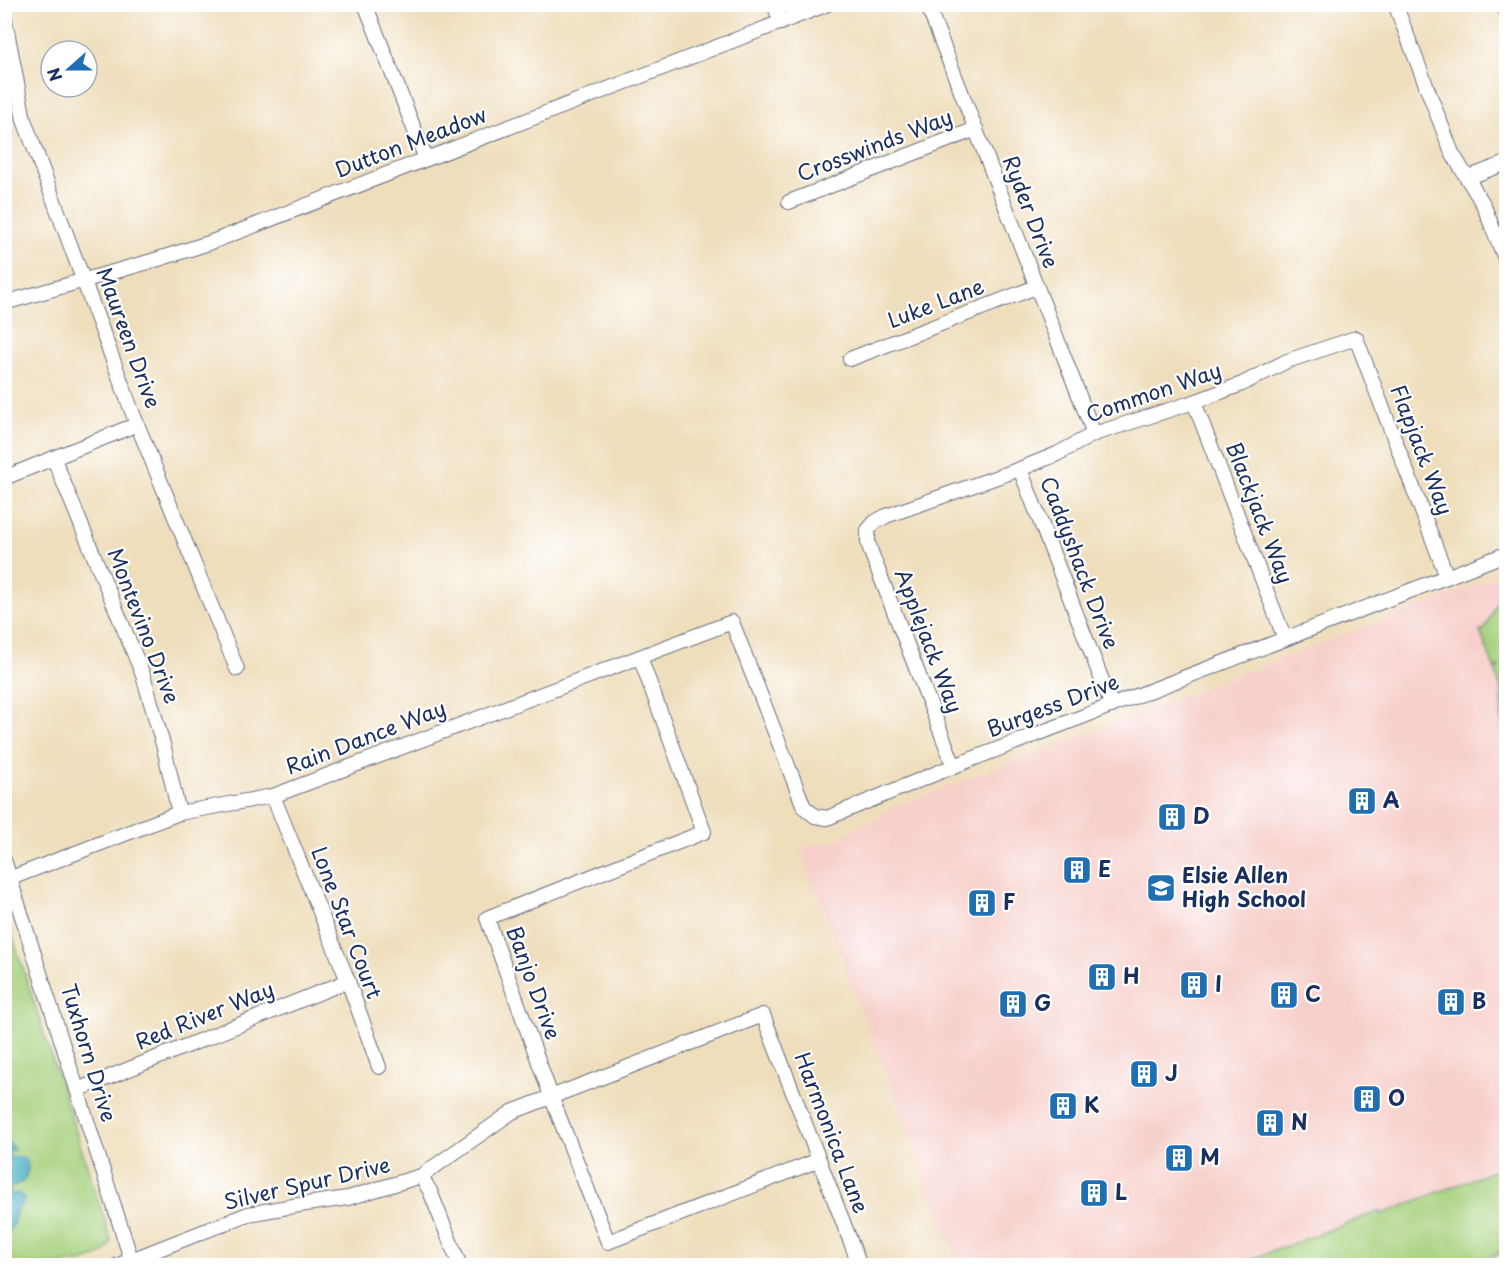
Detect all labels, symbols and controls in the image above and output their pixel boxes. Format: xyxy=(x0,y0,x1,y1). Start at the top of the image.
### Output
north arrow xyxy=(39,39,99,99)
text: N xyxy=(41,65,68,85)
street label: Dutton Meadow xyxy=(330,98,491,185)
street label: Crosswinds Way xyxy=(792,100,957,189)
street label: Ryder Drive xyxy=(996,150,1068,272)
street label: Maureen Drive xyxy=(90,262,170,412)
street label: Luke Lane xyxy=(882,269,988,335)
street label: Common Way xyxy=(1081,353,1225,429)
street label: Flapjack Way xyxy=(1383,379,1462,519)
street label: Blackjack Way xyxy=(1219,437,1303,588)
street label: Caddyshack Drive xyxy=(1033,471,1129,653)
street label: Montevino Drive xyxy=(101,543,189,708)
street label: Applejack Way xyxy=(888,563,972,717)
street label: Burgess Drive xyxy=(981,664,1123,744)
street label: Rain Dance Way xyxy=(280,691,450,781)
place label: A xyxy=(1383,783,1400,815)
building icon: A xyxy=(1346,785,1378,817)
place label: D xyxy=(1193,799,1210,831)
building icon: D xyxy=(1156,801,1188,833)
street label: Lone Star Court xyxy=(304,841,392,1003)
place label: E xyxy=(1098,852,1111,884)
building icon: E xyxy=(1061,854,1093,886)
place label: Elsie Allen High School xyxy=(1182,858,1306,914)
school or university icon: Elsie Allen High School xyxy=(1145,872,1177,904)
place label: F xyxy=(1003,885,1015,917)
building icon: F xyxy=(966,887,998,919)
street label: Banjo Drive xyxy=(499,921,570,1044)
place label: H xyxy=(1123,959,1140,991)
building icon: H xyxy=(1086,961,1118,993)
place label: I xyxy=(1215,967,1222,999)
building icon: I xyxy=(1178,969,1210,1001)
street label: Red River Way xyxy=(130,972,278,1057)
place label: C xyxy=(1305,977,1321,1009)
street label: Tuxhorn Drive xyxy=(54,979,126,1125)
building icon: C xyxy=(1268,979,1300,1011)
place label: B xyxy=(1472,984,1486,1016)
place label: G xyxy=(1034,986,1051,1018)
building icon: B xyxy=(1435,986,1467,1018)
building icon: G xyxy=(997,988,1029,1020)
street label: Harmonica Lane xyxy=(787,1047,878,1218)
place label: J xyxy=(1165,1056,1178,1088)
building icon: J xyxy=(1128,1058,1160,1090)
place label: O xyxy=(1388,1081,1405,1113)
building icon: O xyxy=(1351,1083,1383,1115)
place label: K xyxy=(1084,1088,1099,1120)
building icon: K xyxy=(1047,1090,1079,1122)
place label: N xyxy=(1291,1105,1308,1137)
building icon: N xyxy=(1254,1107,1286,1139)
place label: M xyxy=(1200,1140,1220,1172)
building icon: M xyxy=(1163,1142,1195,1174)
street label: Silver Spur Drive xyxy=(220,1147,393,1217)
place label: L xyxy=(1115,1175,1127,1207)
building icon: L xyxy=(1078,1177,1110,1209)

